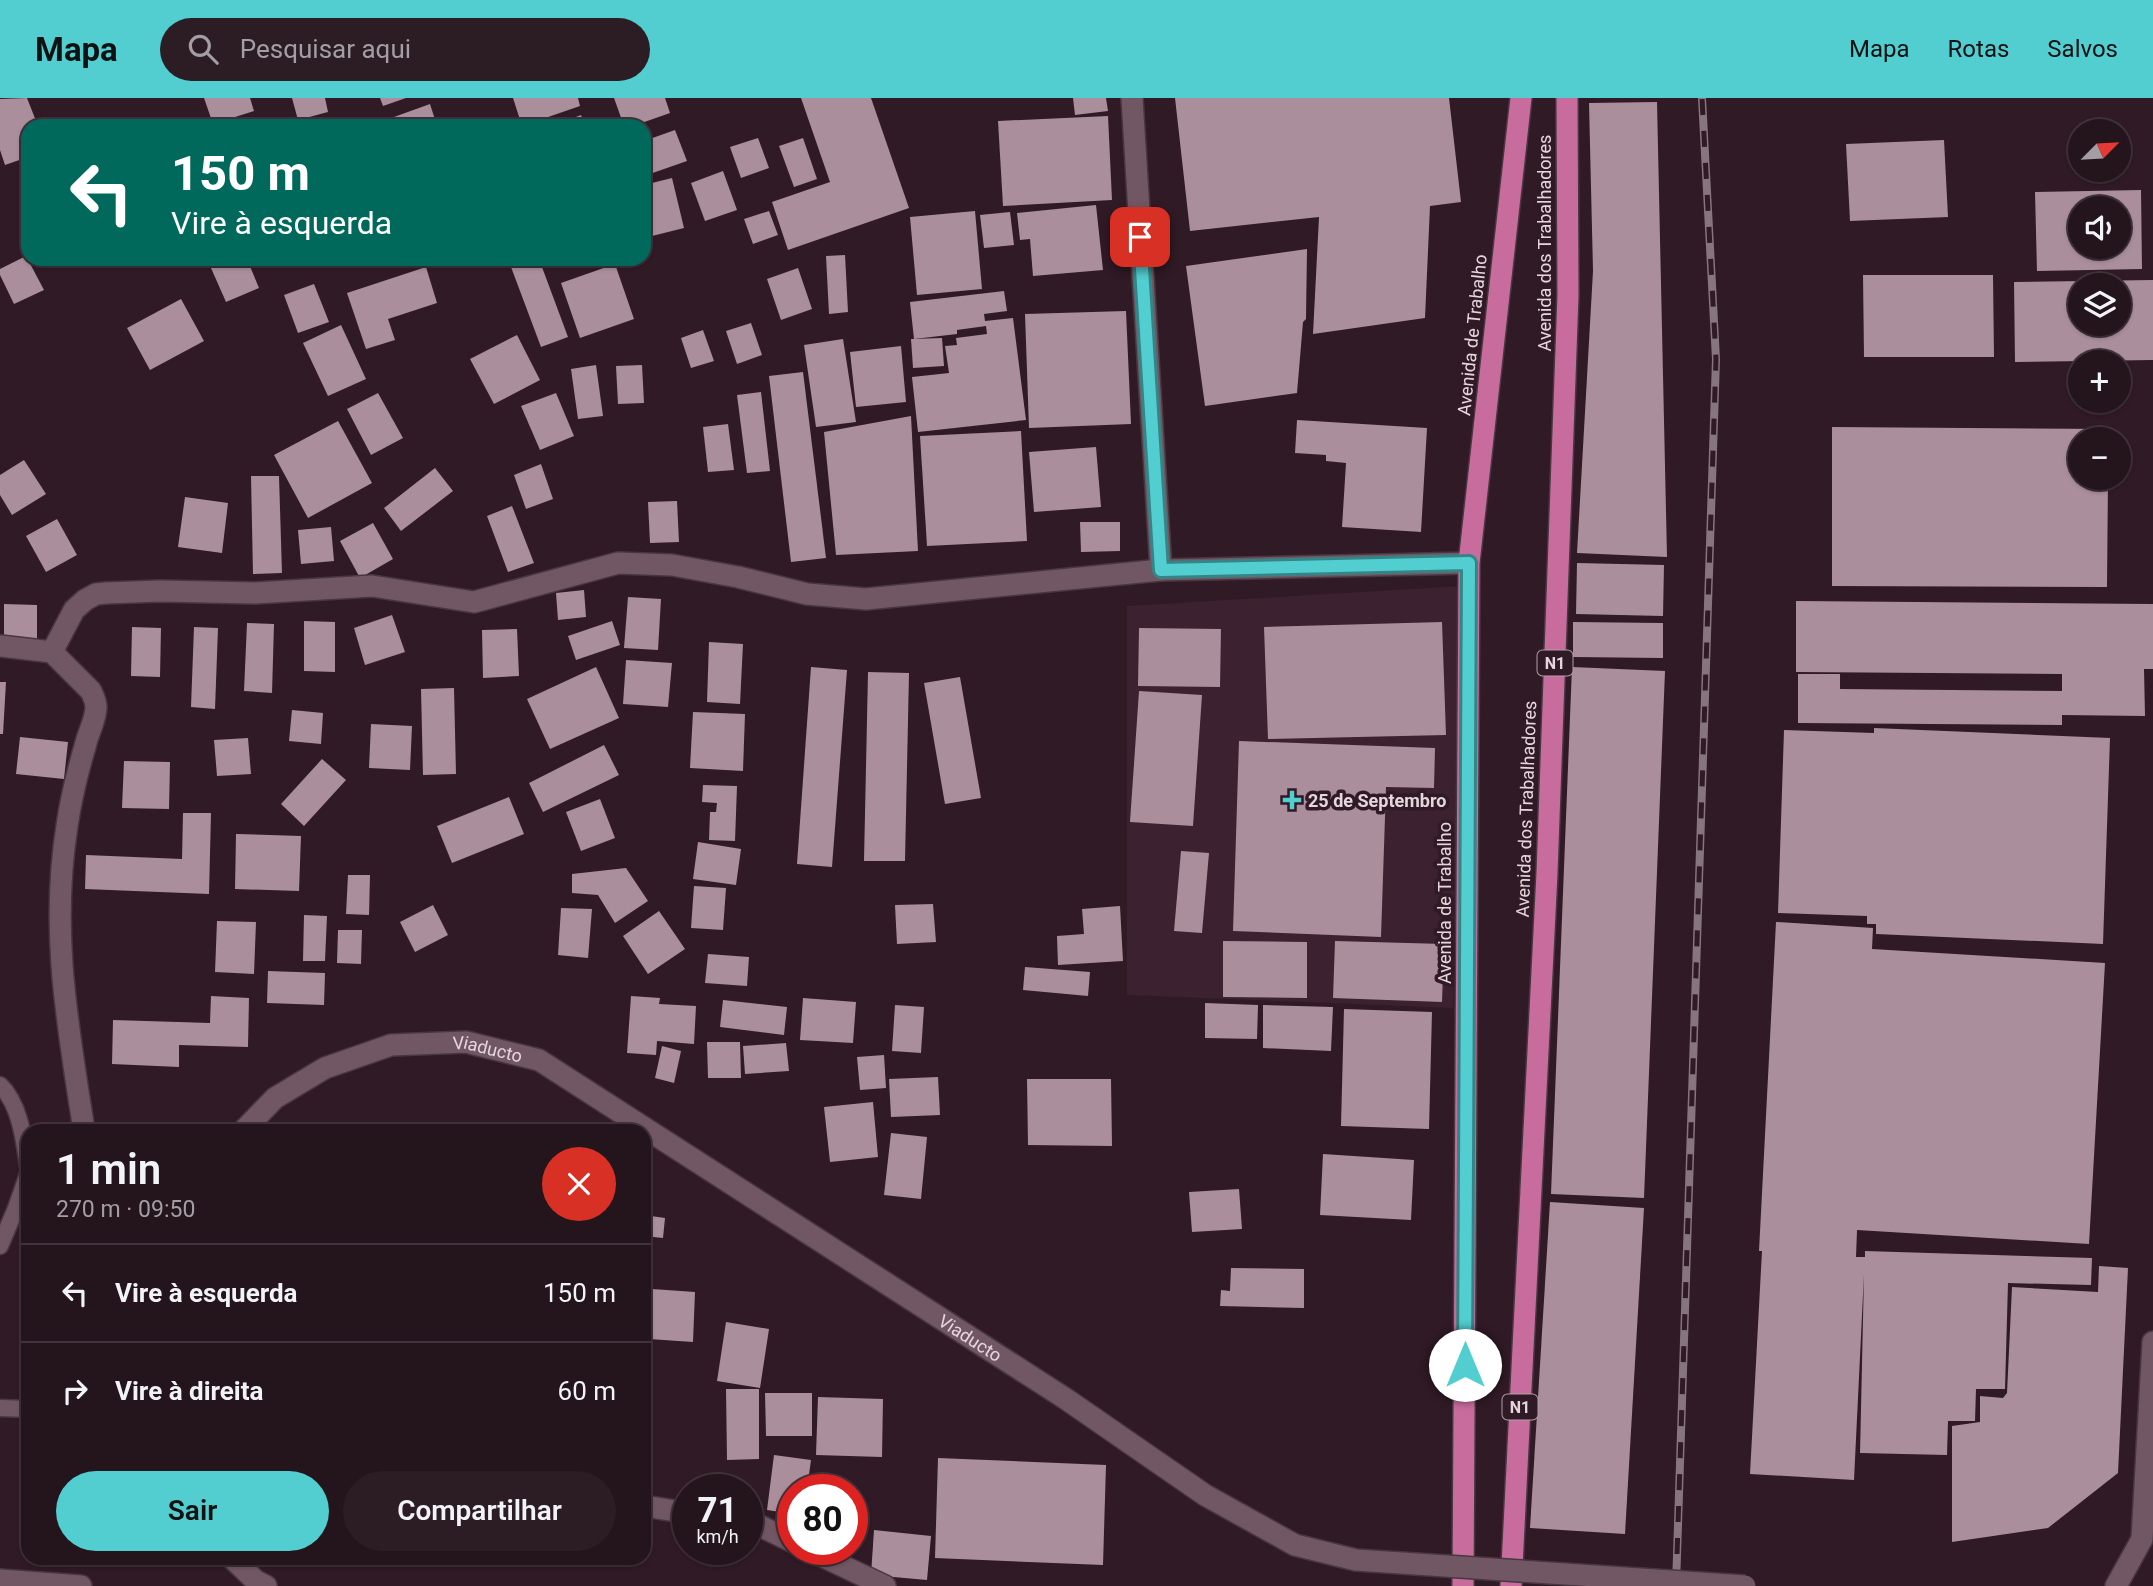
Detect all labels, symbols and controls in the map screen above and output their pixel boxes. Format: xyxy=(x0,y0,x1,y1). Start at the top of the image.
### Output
search box xyxy=(160,18,650,81)
text: Mapa xyxy=(35,30,118,69)
icon: search xyxy=(184,30,222,68)
text: Pesquisar aqui xyxy=(240,34,411,64)
text: Mapa xyxy=(1849,35,1910,63)
text: Rotas xyxy=(1948,35,2009,63)
text: Salvos xyxy=(2047,35,2118,63)
north arrow xyxy=(2068,119,2132,182)
map controls xyxy=(2068,119,2131,490)
street label: Avenida dos Trabalhadores xyxy=(1534,135,1555,351)
text: 150 m xyxy=(171,145,310,202)
icon: left xyxy=(56,147,147,238)
button: sound xyxy=(2068,196,2131,259)
text: Vire à esquerda xyxy=(171,204,392,242)
pin xyxy=(1110,207,1170,267)
icon: arrive xyxy=(1121,218,1159,256)
street label: Avenida de Trabalho xyxy=(1453,253,1491,417)
button: layers xyxy=(2068,273,2131,336)
button: + xyxy=(2068,350,2131,413)
button: − xyxy=(2068,427,2131,490)
road number: N1 xyxy=(1538,650,1572,676)
street label: Avenida dos Trabalhadores xyxy=(1512,700,1540,918)
marker: 25 de Septembro xyxy=(1282,790,1302,810)
place label: 25 de Septembro xyxy=(1308,790,1446,811)
street label: Avenida de Trabalho xyxy=(1434,822,1455,984)
street label: Viaducto xyxy=(452,1031,525,1066)
text: 1 min xyxy=(56,1145,161,1194)
button: close xyxy=(542,1147,616,1221)
text: 270 m · 09:50 xyxy=(56,1196,195,1223)
icon: left xyxy=(56,1274,94,1312)
text: Vire à esquerda xyxy=(115,1278,298,1308)
text: 150 m xyxy=(543,1278,616,1308)
street label: Viaducto xyxy=(935,1309,1006,1366)
position arrow xyxy=(1428,1328,1502,1402)
icon: right xyxy=(56,1372,94,1410)
text: Vire à direita xyxy=(115,1376,263,1406)
text: 60 m xyxy=(558,1376,616,1406)
road number: N1 xyxy=(1502,1394,1538,1420)
button: Sair xyxy=(56,1471,329,1551)
button: Compartilhar xyxy=(343,1471,616,1551)
speed limit sign: 80 xyxy=(777,1474,868,1565)
text: 71 xyxy=(697,1490,738,1531)
text: km/h xyxy=(696,1526,739,1547)

